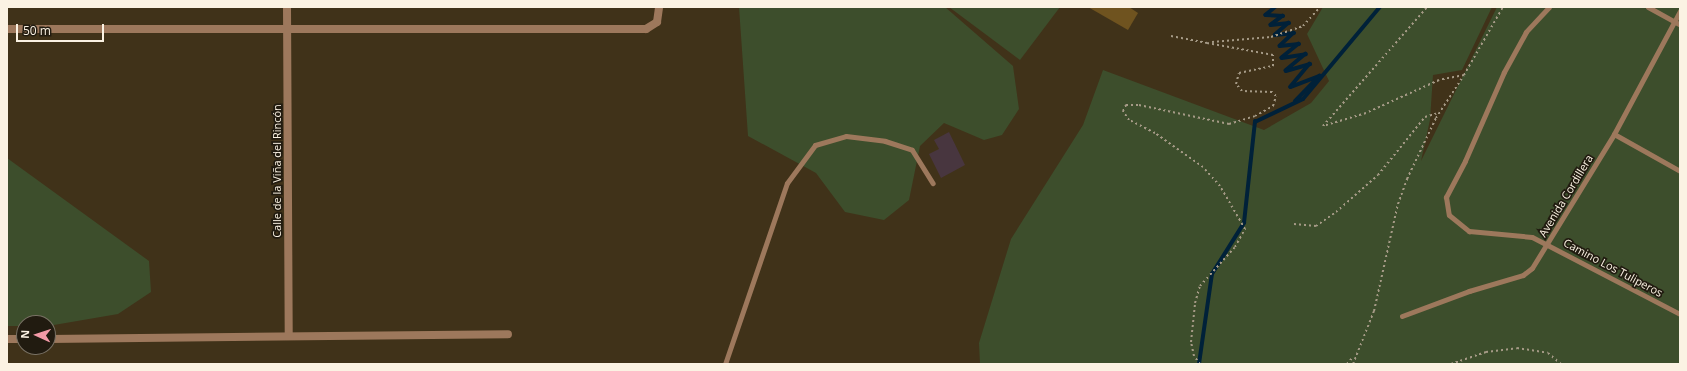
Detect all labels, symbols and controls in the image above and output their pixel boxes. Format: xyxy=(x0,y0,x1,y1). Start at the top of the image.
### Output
scale bar xyxy=(18,16,106,42)
text: 50 m xyxy=(23,22,51,39)
street label: Calle de la Viña del Rincón xyxy=(270,104,284,238)
street label: Avenida Cordillera xyxy=(1536,152,1596,240)
street label: Camino Los Tuliperos xyxy=(1561,236,1665,300)
north arrow xyxy=(16,315,56,355)
text: N xyxy=(17,330,32,339)

